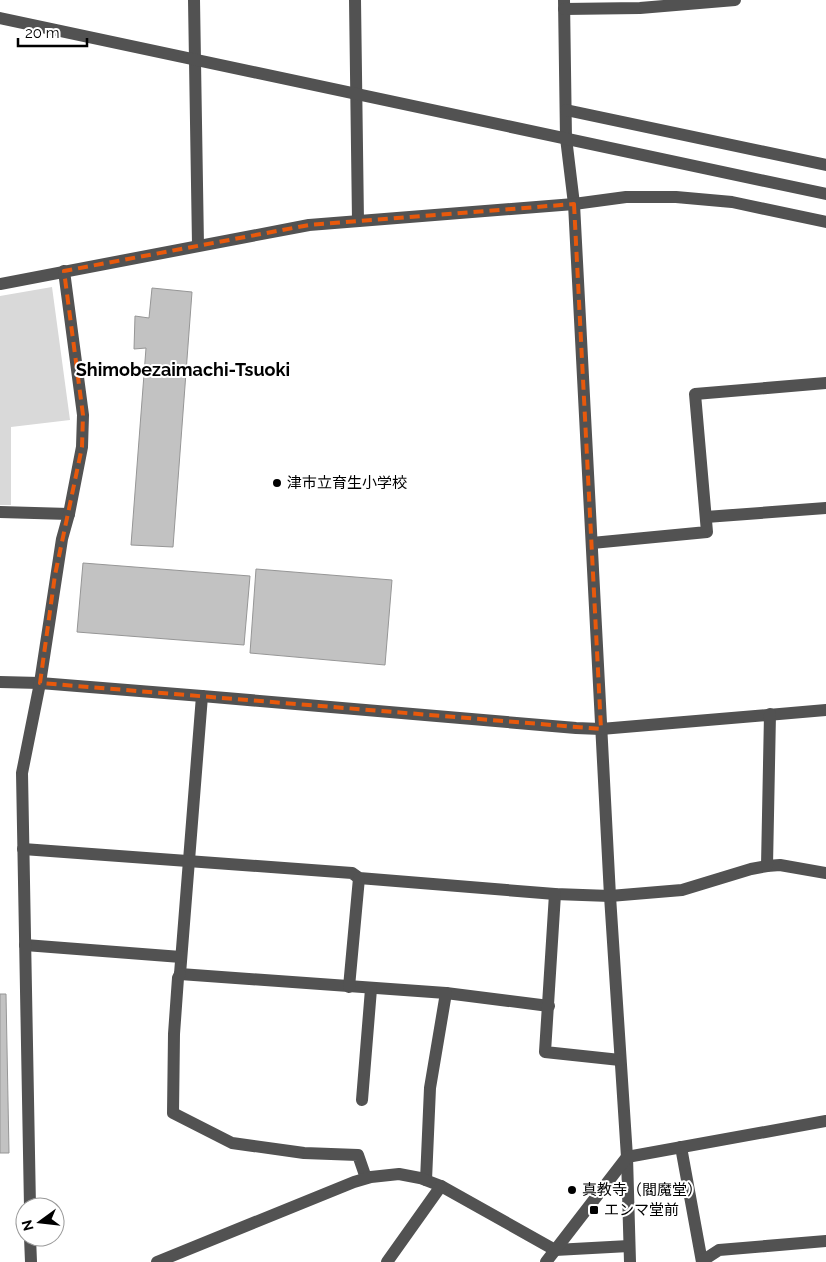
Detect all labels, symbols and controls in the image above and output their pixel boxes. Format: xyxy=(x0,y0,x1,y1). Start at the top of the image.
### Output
scale bar xyxy=(18,15,86,47)
text: 20 m xyxy=(25,24,60,42)
district label: Shimobezaimachi-Tsuoki xyxy=(76,359,290,380)
place label: 津市立育生小学校 xyxy=(287,474,407,492)
marker: 津市立育生小学校 xyxy=(271,477,283,489)
place label: 真教寺（閻魔堂） xyxy=(582,1181,702,1199)
marker: 真教寺（閻魔堂） xyxy=(566,1184,578,1196)
north arrow xyxy=(15,1197,65,1247)
place label: エンマ堂前 xyxy=(604,1201,679,1219)
marker: エンマ堂前 xyxy=(588,1204,600,1216)
text: N xyxy=(18,1218,37,1233)

